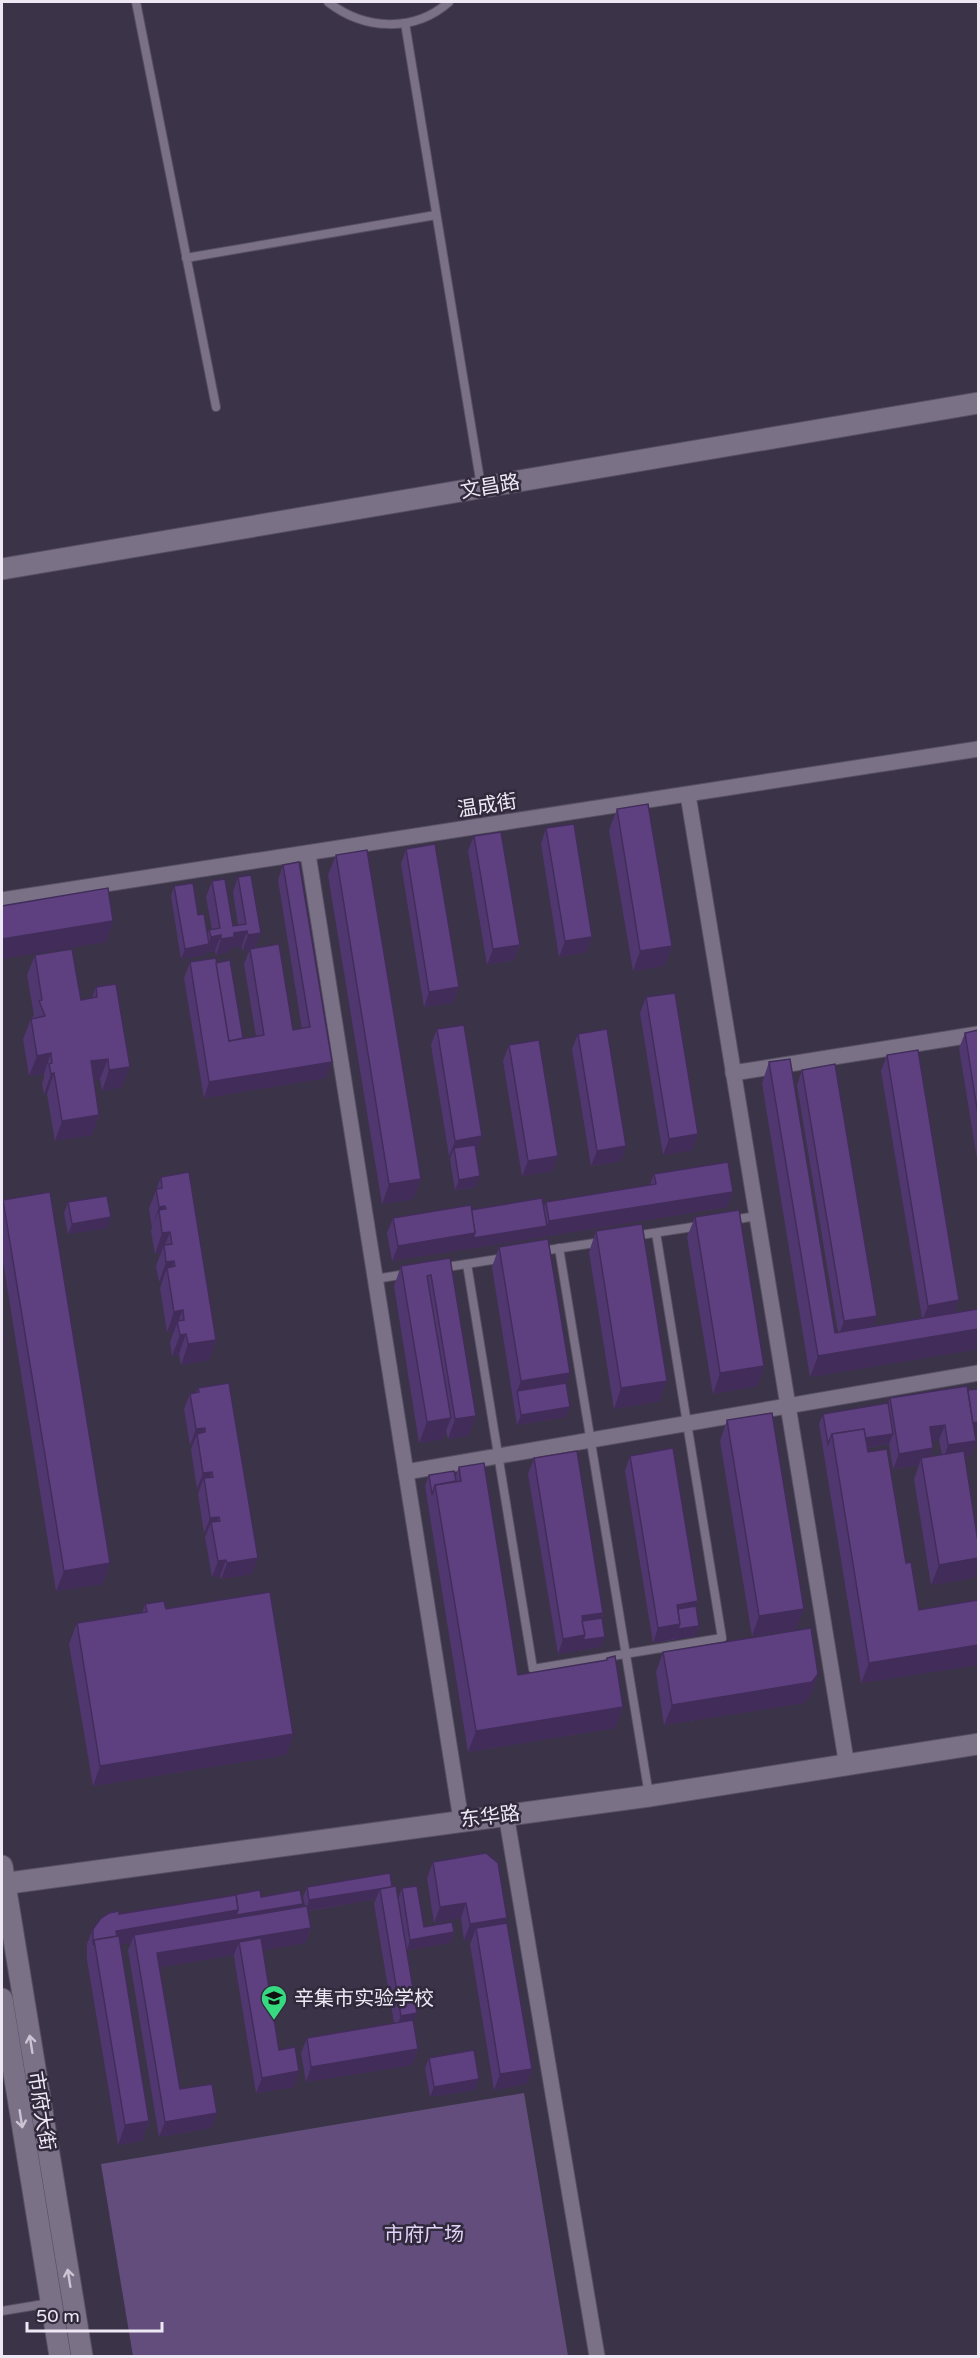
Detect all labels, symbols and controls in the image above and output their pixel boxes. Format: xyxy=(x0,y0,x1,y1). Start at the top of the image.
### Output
street label: 文昌路 xyxy=(459,470,522,504)
street label: 温成街 xyxy=(456,789,519,823)
street label: 东华路 xyxy=(459,1801,521,1833)
school or university icon: 辛集市实验学校 xyxy=(259,1983,289,2021)
place label: 辛集市实验学校 xyxy=(294,1987,434,2011)
one-way arrow xyxy=(25,2035,36,2054)
street label: 市府大街 xyxy=(23,2070,59,2153)
one-way arrow xyxy=(16,2109,27,2128)
park label: 市府广场 xyxy=(384,2223,464,2247)
one-way arrow xyxy=(63,2269,74,2288)
scale bar xyxy=(27,2295,162,2333)
text: 50 m xyxy=(36,2305,80,2327)

